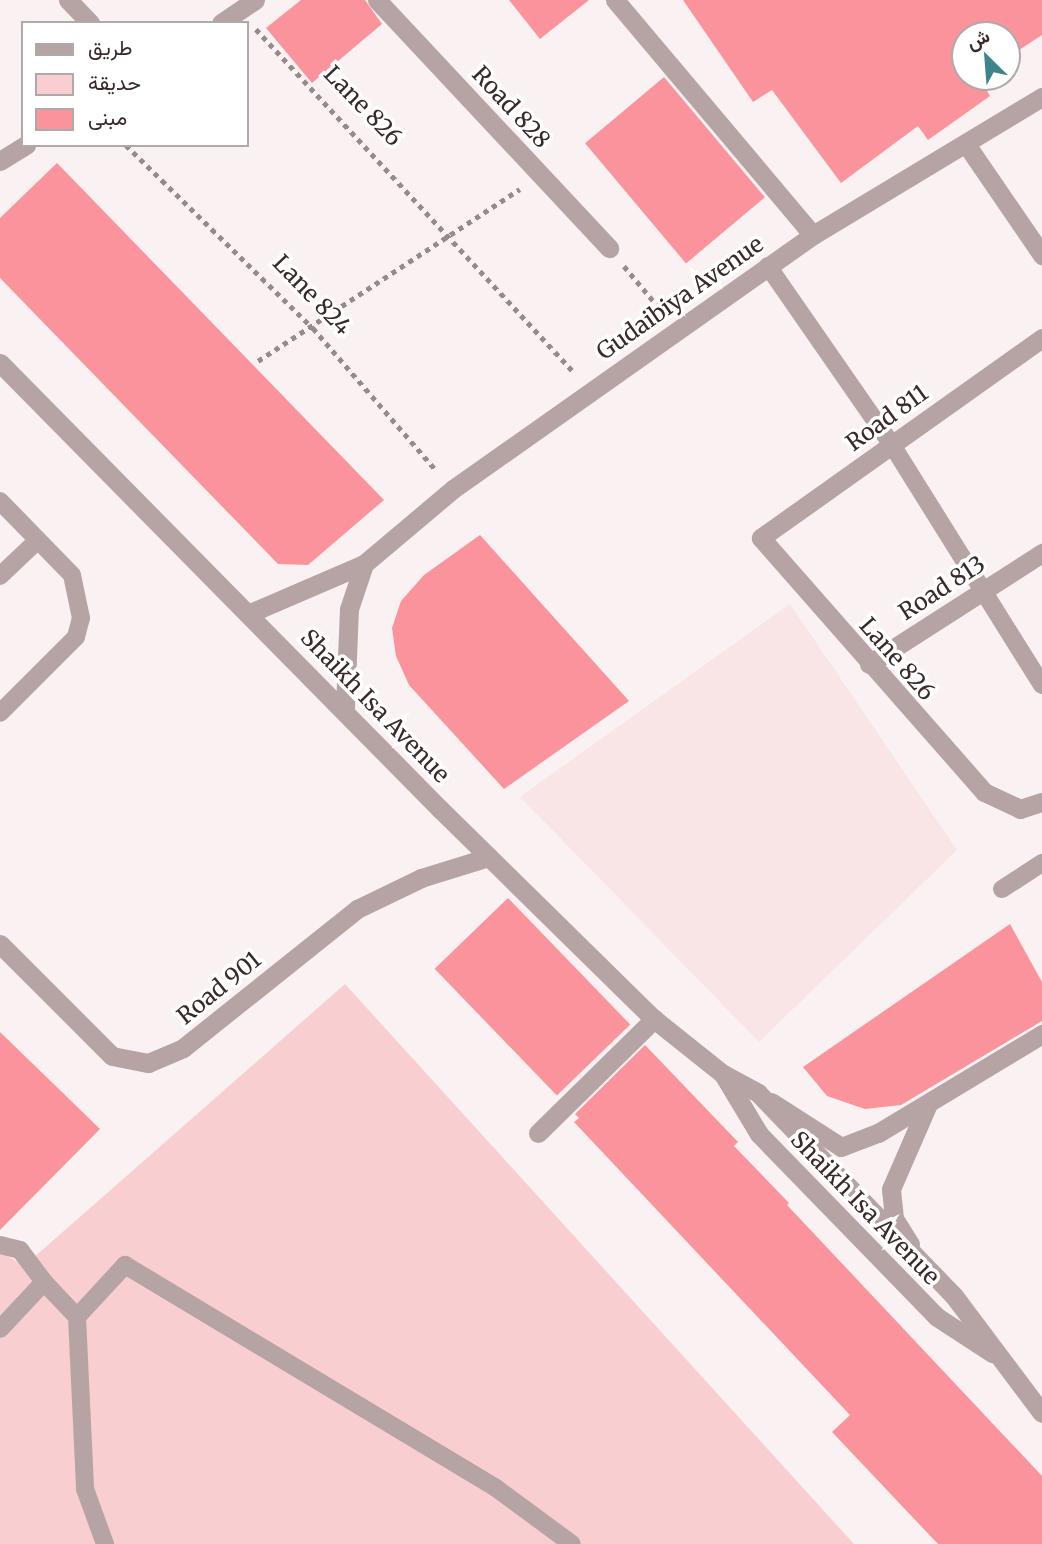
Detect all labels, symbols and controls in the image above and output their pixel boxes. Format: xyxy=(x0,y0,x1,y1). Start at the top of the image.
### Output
legend xyxy=(21,21,248,147)
north arrow xyxy=(951,21,1021,91)
text: ش xyxy=(963,23,993,54)
text: طريق xyxy=(88,34,133,61)
street label: Lane 826 xyxy=(318,60,408,152)
street label: Road 828 xyxy=(466,60,556,154)
text: حديقة xyxy=(88,69,141,96)
text: مبنى xyxy=(88,104,127,131)
street label: Gudaibiya Avenue xyxy=(591,230,769,366)
street label: Lane 824 xyxy=(267,249,357,341)
street label: Road 811 xyxy=(841,379,933,457)
street label: Road 813 xyxy=(894,550,990,626)
street label: Lane 826 xyxy=(854,612,940,706)
street label: Shaikh Isa Avenue xyxy=(295,624,455,788)
street label: Road 901 xyxy=(172,946,266,1030)
street label: Shaikh Isa Avenue xyxy=(785,1126,945,1290)

